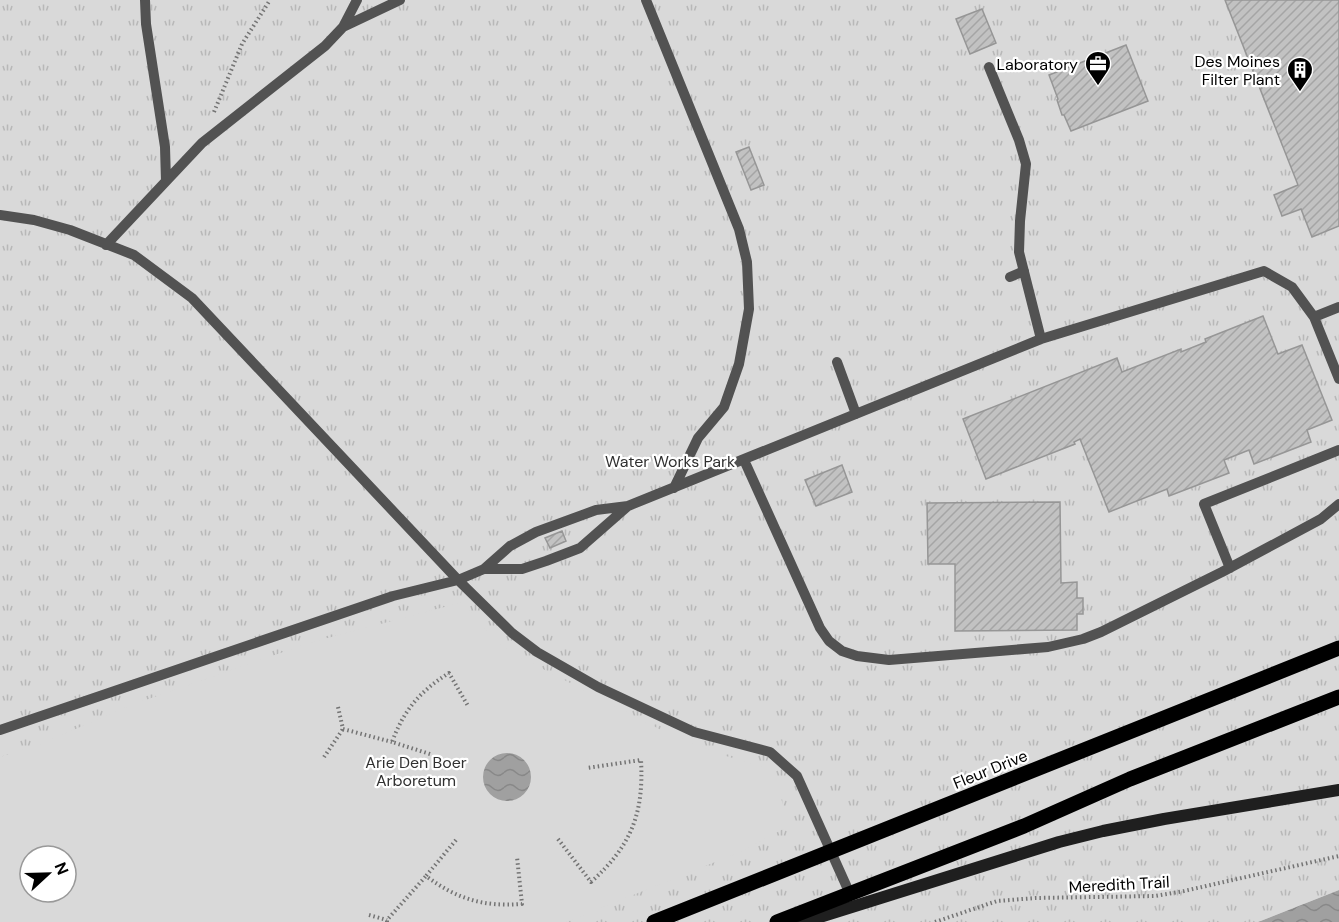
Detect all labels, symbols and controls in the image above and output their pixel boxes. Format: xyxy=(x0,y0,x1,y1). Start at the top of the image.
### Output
office icon: Laboratory xyxy=(1083,49,1113,87)
place label: Des Moines Filter Plant xyxy=(1195,51,1280,90)
place label: Laboratory xyxy=(997,54,1078,75)
building icon: Des Moines Filter Plant xyxy=(1285,55,1315,93)
park label: Water Works Park xyxy=(605,451,735,472)
street label: Fleur Drive xyxy=(950,745,1030,794)
park label: Arie Den Boer Arboretum xyxy=(365,752,467,791)
north arrow xyxy=(18,844,78,904)
text: N xyxy=(50,859,73,878)
street label: Meredith Trail xyxy=(1068,871,1170,898)

